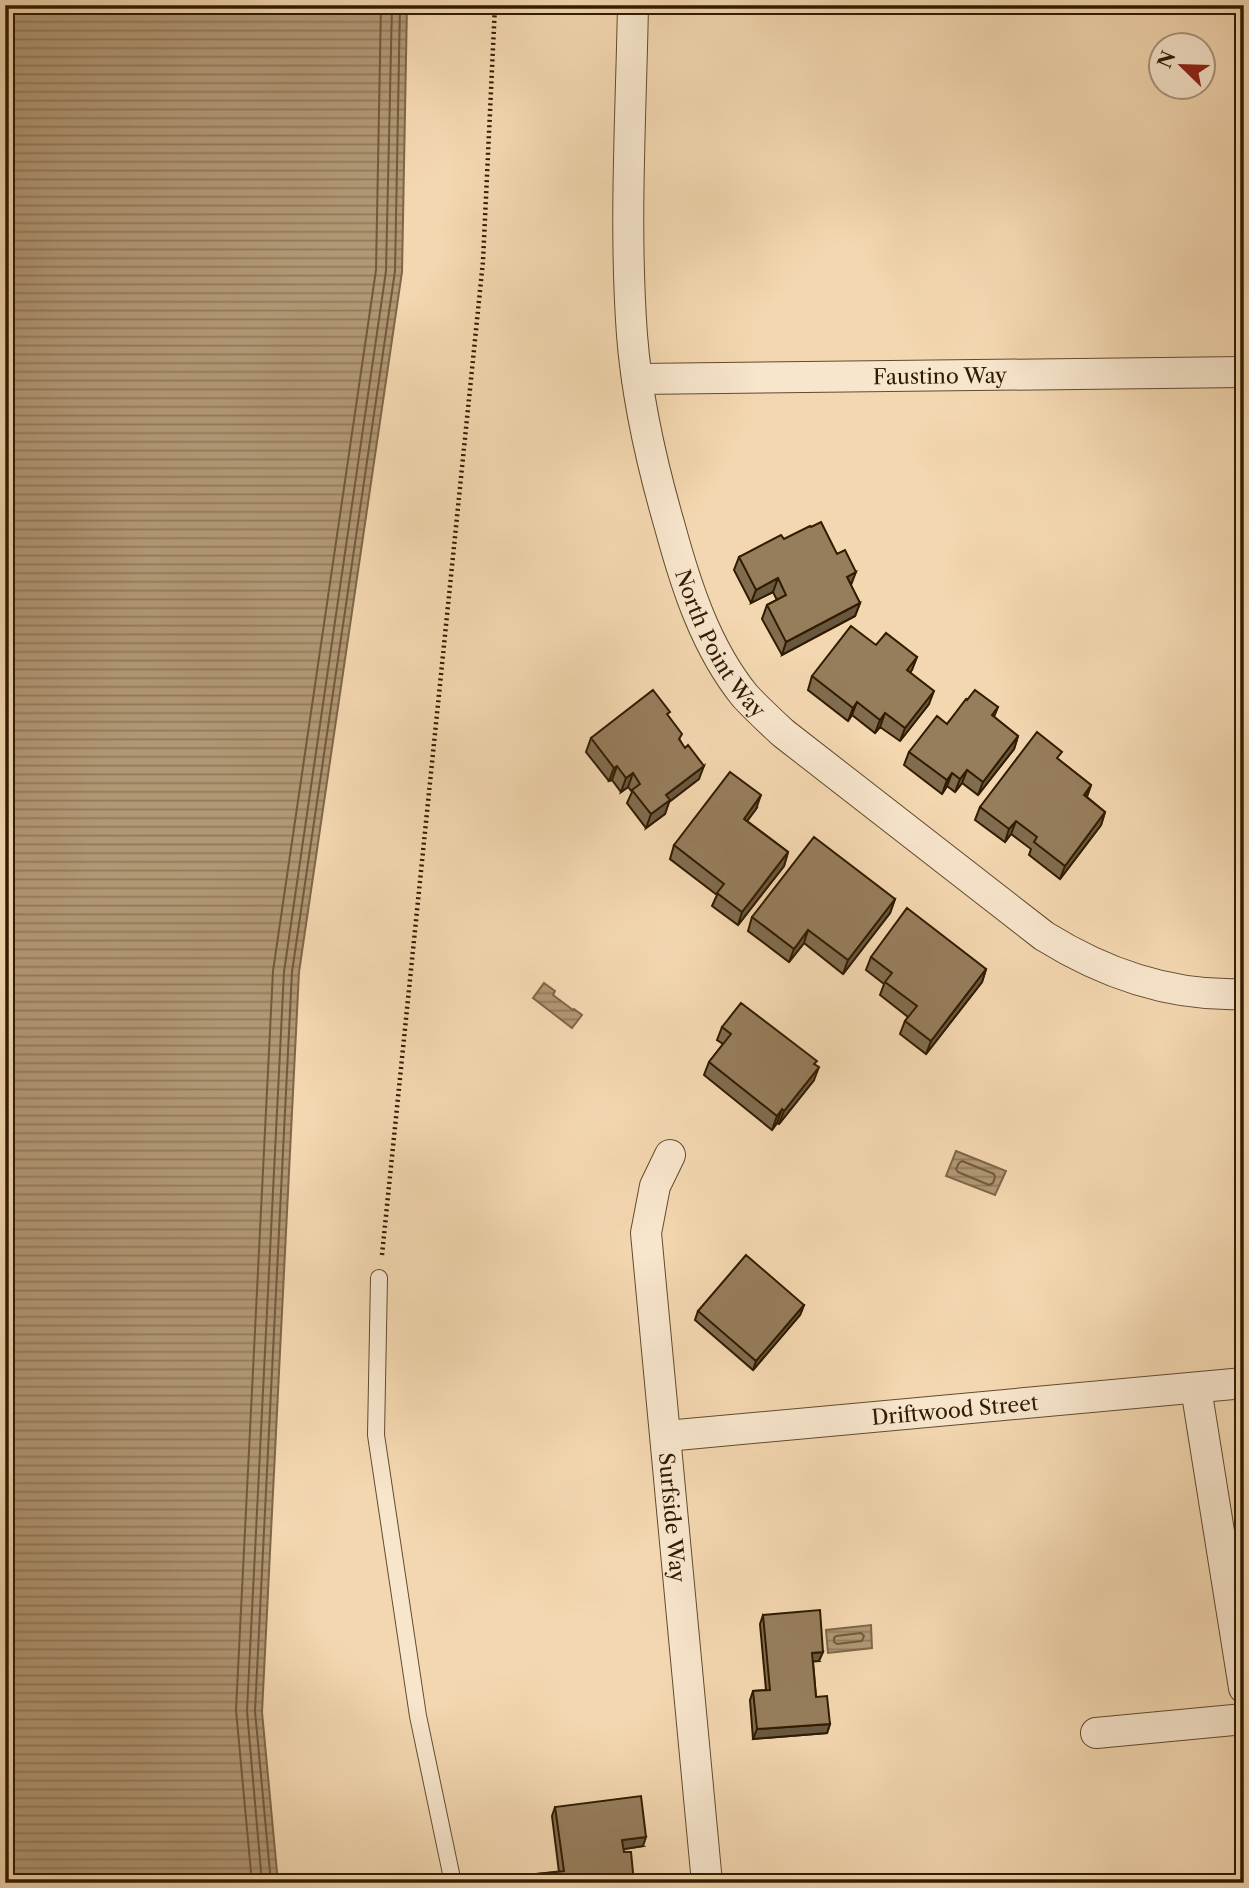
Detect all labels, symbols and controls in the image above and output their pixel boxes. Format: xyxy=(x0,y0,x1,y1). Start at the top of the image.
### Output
north arrow xyxy=(1148,32,1218,102)
text: N xyxy=(1153,47,1181,72)
street label: Faustino Way xyxy=(873,362,1007,389)
street label: North Point Way xyxy=(671,566,771,723)
street label: Driftwood Street xyxy=(870,1389,1040,1430)
street label: Surfside Way xyxy=(654,1451,691,1584)

